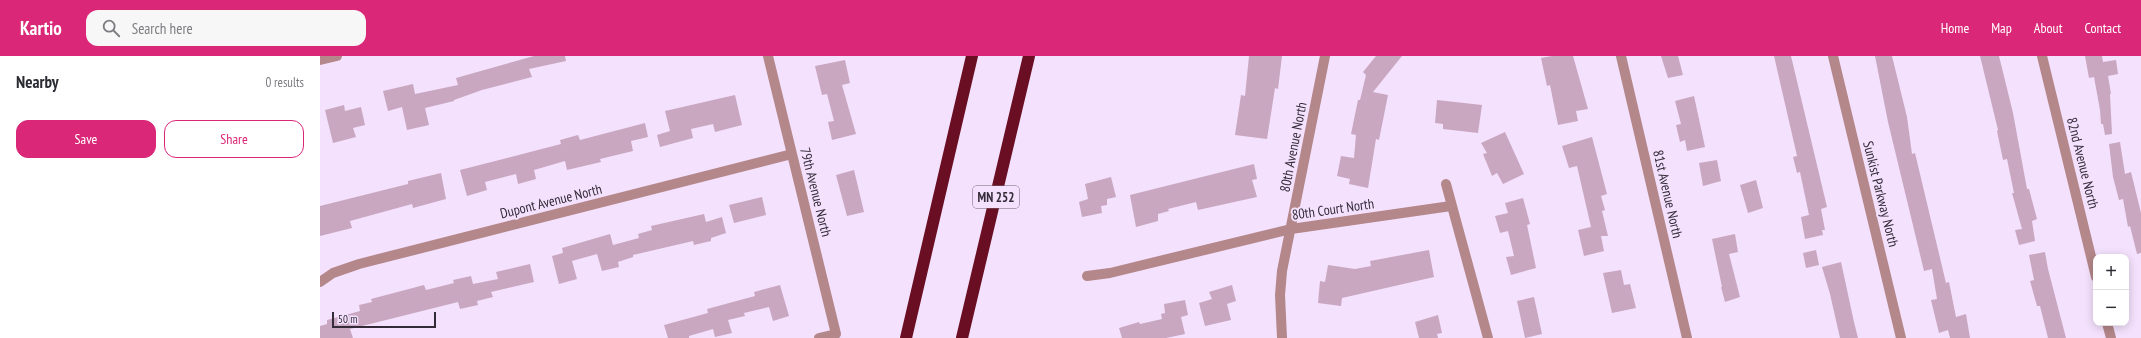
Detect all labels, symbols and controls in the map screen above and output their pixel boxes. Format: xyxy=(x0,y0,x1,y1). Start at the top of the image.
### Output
search box xyxy=(86,10,366,46)
text: Kartio xyxy=(20,16,62,40)
icon: search xyxy=(100,17,122,39)
text: Search here xyxy=(132,19,193,38)
text: Home xyxy=(1941,19,1969,37)
text: Map xyxy=(1991,19,2012,37)
text: About xyxy=(2034,19,2063,37)
text: Contact xyxy=(2085,19,2121,37)
text: Nearby xyxy=(16,71,59,93)
text: 0 results xyxy=(265,74,304,91)
street label: 80th Avenue North xyxy=(1275,100,1311,194)
street label: 82nd Avenue North xyxy=(2063,115,2103,211)
button: Save xyxy=(16,120,156,158)
button: Share xyxy=(164,120,304,158)
street label: Sunkist Parkway North xyxy=(1859,139,1903,249)
street label: 79th Avenue North xyxy=(796,146,836,238)
street label: 81st Avenue North xyxy=(1649,148,1687,240)
street label: Dupont Avenue North xyxy=(498,180,604,222)
road number: MN 252 xyxy=(973,186,1019,208)
street label: 80th Court North xyxy=(1291,194,1375,224)
map controls xyxy=(2093,254,2129,326)
button: + xyxy=(2093,254,2129,290)
button: − xyxy=(2093,290,2129,326)
scale bar xyxy=(332,310,436,329)
text: 50 m xyxy=(338,312,357,326)

